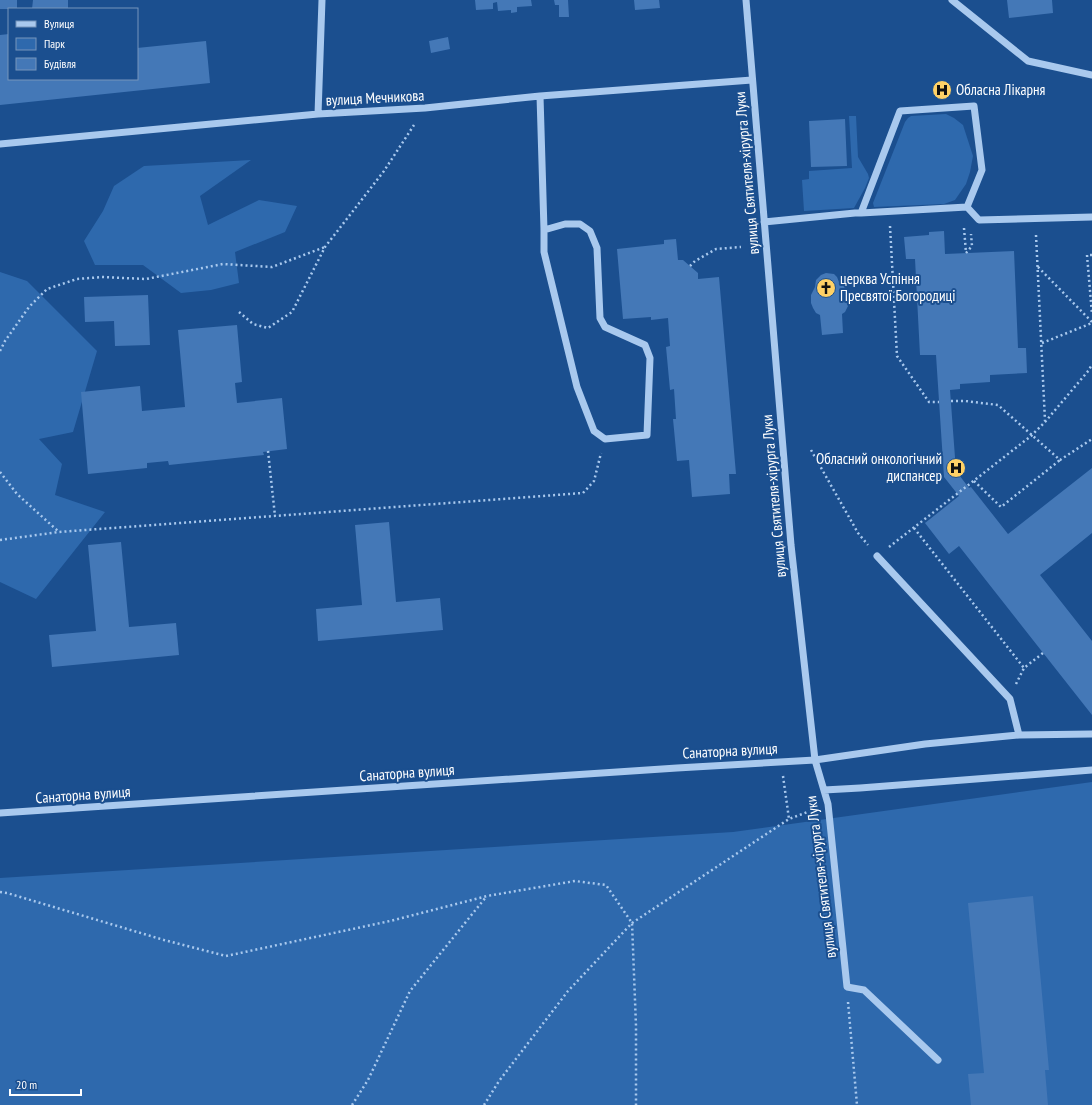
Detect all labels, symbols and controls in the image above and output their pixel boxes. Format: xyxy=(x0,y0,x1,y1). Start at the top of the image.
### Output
legend xyxy=(8,8,138,80)
text: Вулиця xyxy=(44,16,74,31)
text: Парк xyxy=(44,36,65,51)
text: Будівля xyxy=(44,56,76,71)
hospital icon: Обласна Лікарня xyxy=(931,79,953,101)
place label: Обласна Лікарня xyxy=(956,80,1045,99)
street label: вулиця Мечникова xyxy=(325,85,425,110)
street label: вулиця Святителя-хірурга Луки xyxy=(730,91,763,255)
place label: церква Успіння Пресвятої Богородиці xyxy=(840,269,955,305)
church icon: церква Успіння Пресвятої Богородиці xyxy=(815,277,837,299)
street label: вулиця Святителя-хірурга Луки xyxy=(757,414,790,578)
place label: Обласний онкологічний диспансер xyxy=(816,449,942,485)
hospital icon: Обласний онкологічний диспансер xyxy=(945,457,967,479)
street label: Санаторна вулиця xyxy=(682,739,778,762)
street label: Санаторна вулиця xyxy=(359,760,455,785)
street label: Санаторна вулиця xyxy=(35,782,131,807)
street label: вулиця Святителя-хірурга Луки xyxy=(801,795,840,959)
scale bar xyxy=(10,1071,81,1097)
text: 20 m xyxy=(16,1077,37,1092)

